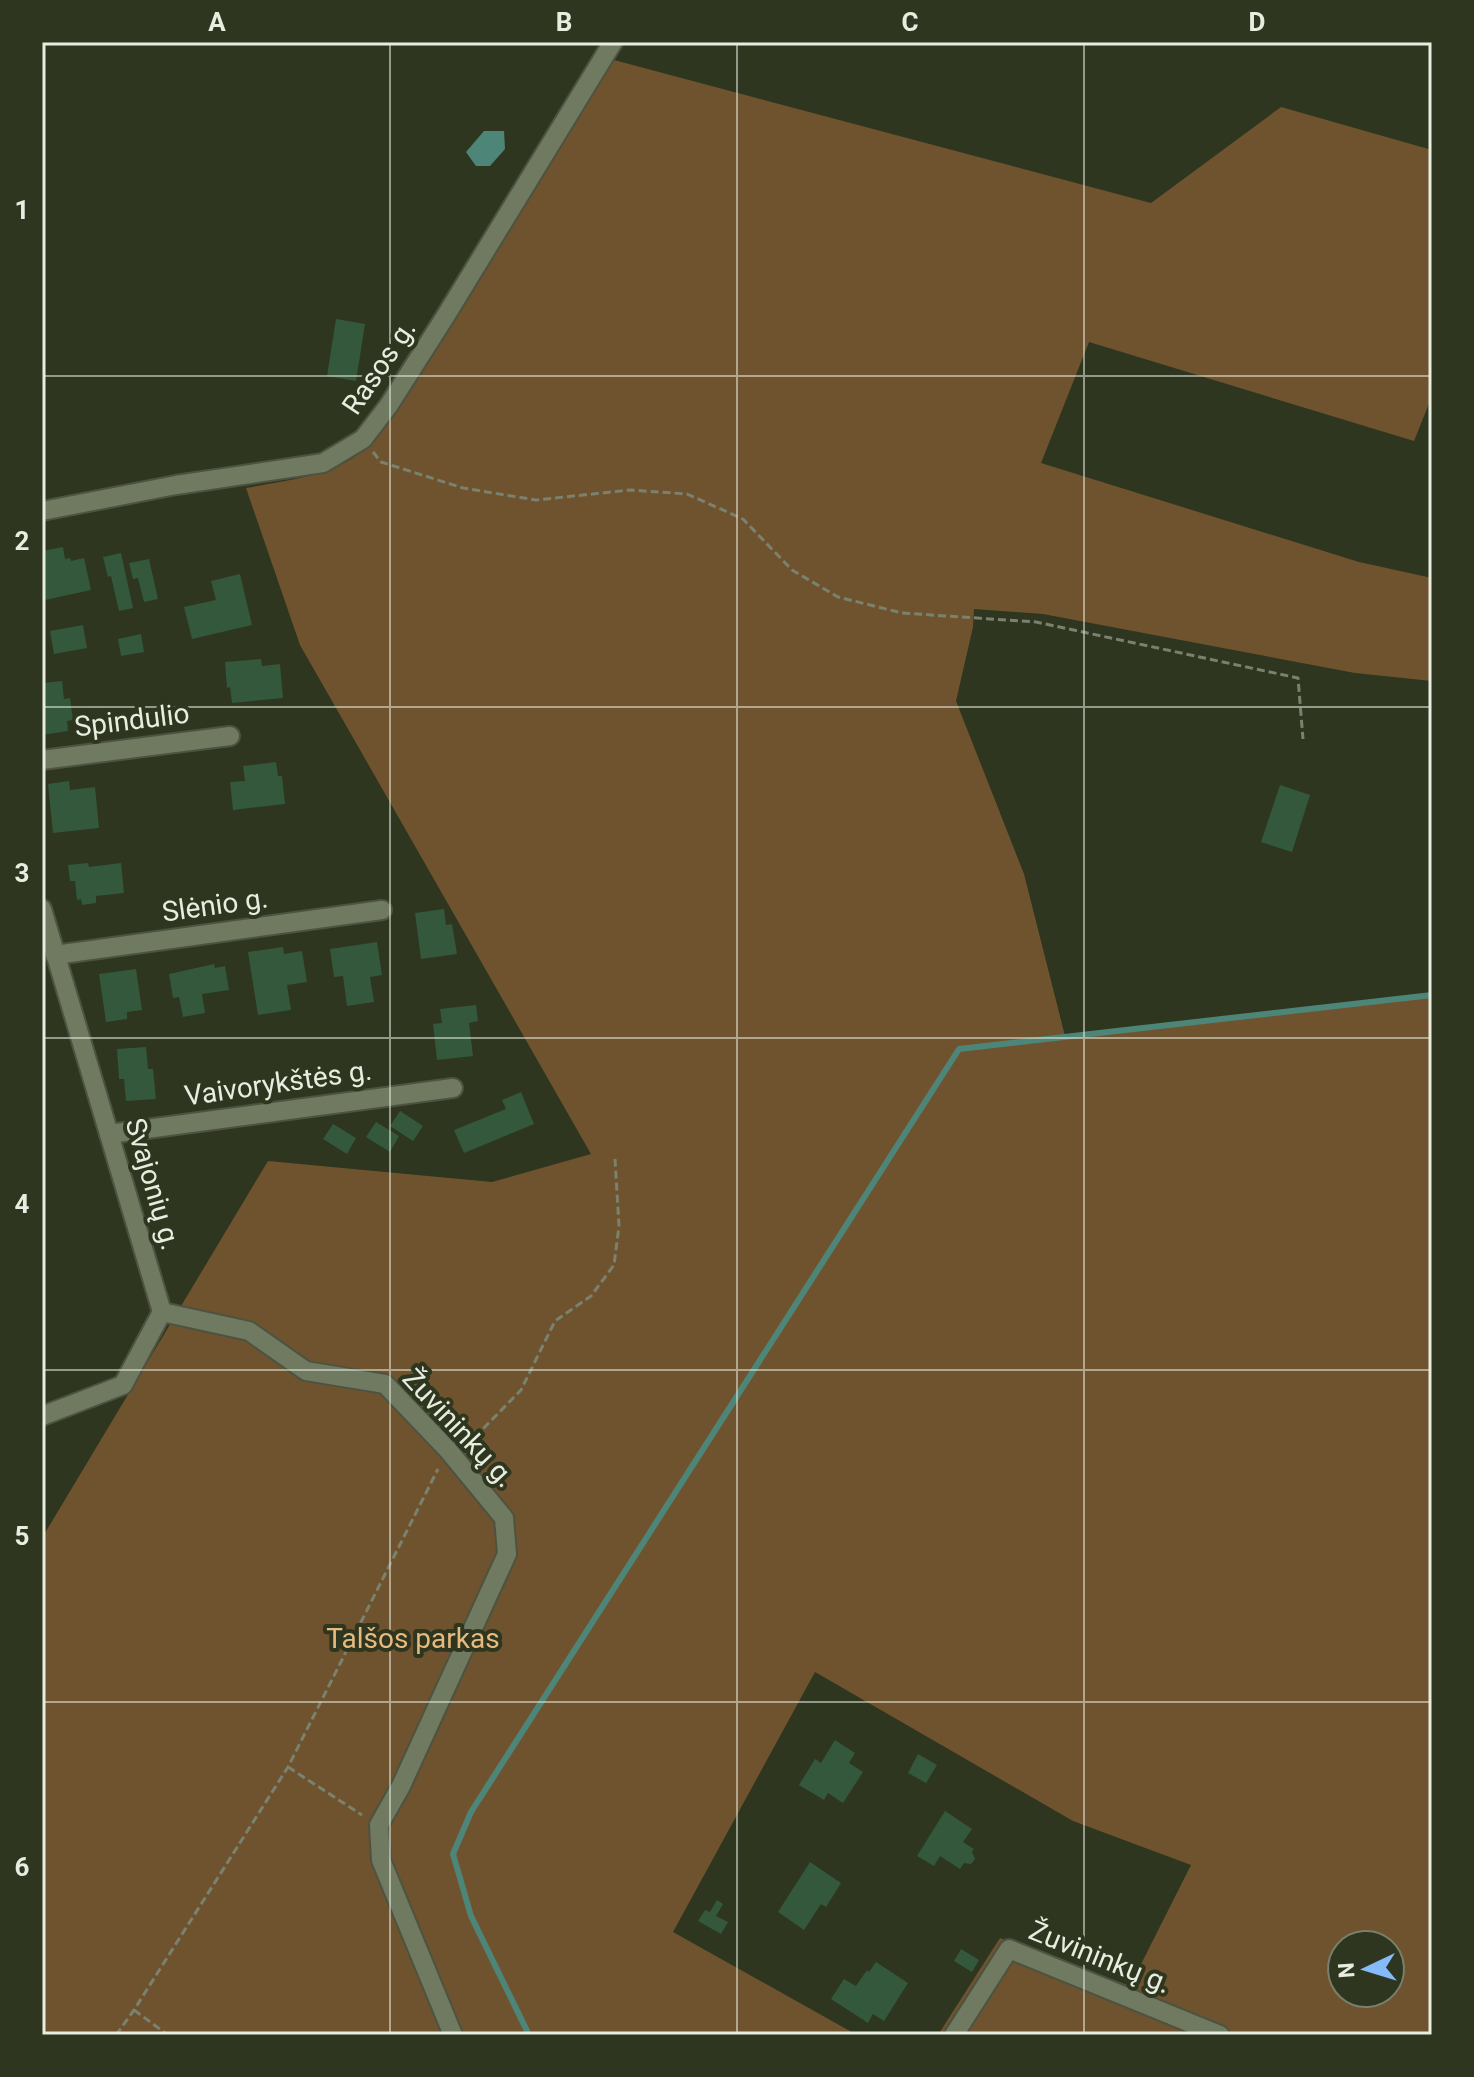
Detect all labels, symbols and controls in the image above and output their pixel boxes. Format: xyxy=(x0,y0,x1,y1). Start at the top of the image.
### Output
text: A xyxy=(208,7,226,37)
text: B xyxy=(556,7,572,37)
text: C xyxy=(901,7,919,37)
text: D xyxy=(1249,7,1265,37)
text: 1 xyxy=(15,195,29,225)
street label: Rasos g. xyxy=(335,313,423,421)
text: 2 xyxy=(15,526,29,556)
street label: Spindulio xyxy=(73,697,191,743)
text: 3 xyxy=(15,858,29,888)
street label: Slėnio g. xyxy=(160,881,270,929)
street label: Vaivorykštės g. xyxy=(182,1054,374,1112)
street label: Svajonių g. xyxy=(118,1114,188,1254)
text: 4 xyxy=(15,1189,30,1219)
street label: Žuvininkų g. xyxy=(396,1362,522,1494)
text: 5 xyxy=(15,1521,29,1551)
park label: Talšos parkas xyxy=(326,1622,500,1655)
text: 6 xyxy=(15,1852,30,1882)
street label: Žuvininkų g. xyxy=(1024,1914,1176,2000)
north arrow xyxy=(1326,1929,1406,2009)
text: N xyxy=(1334,1962,1360,1979)

